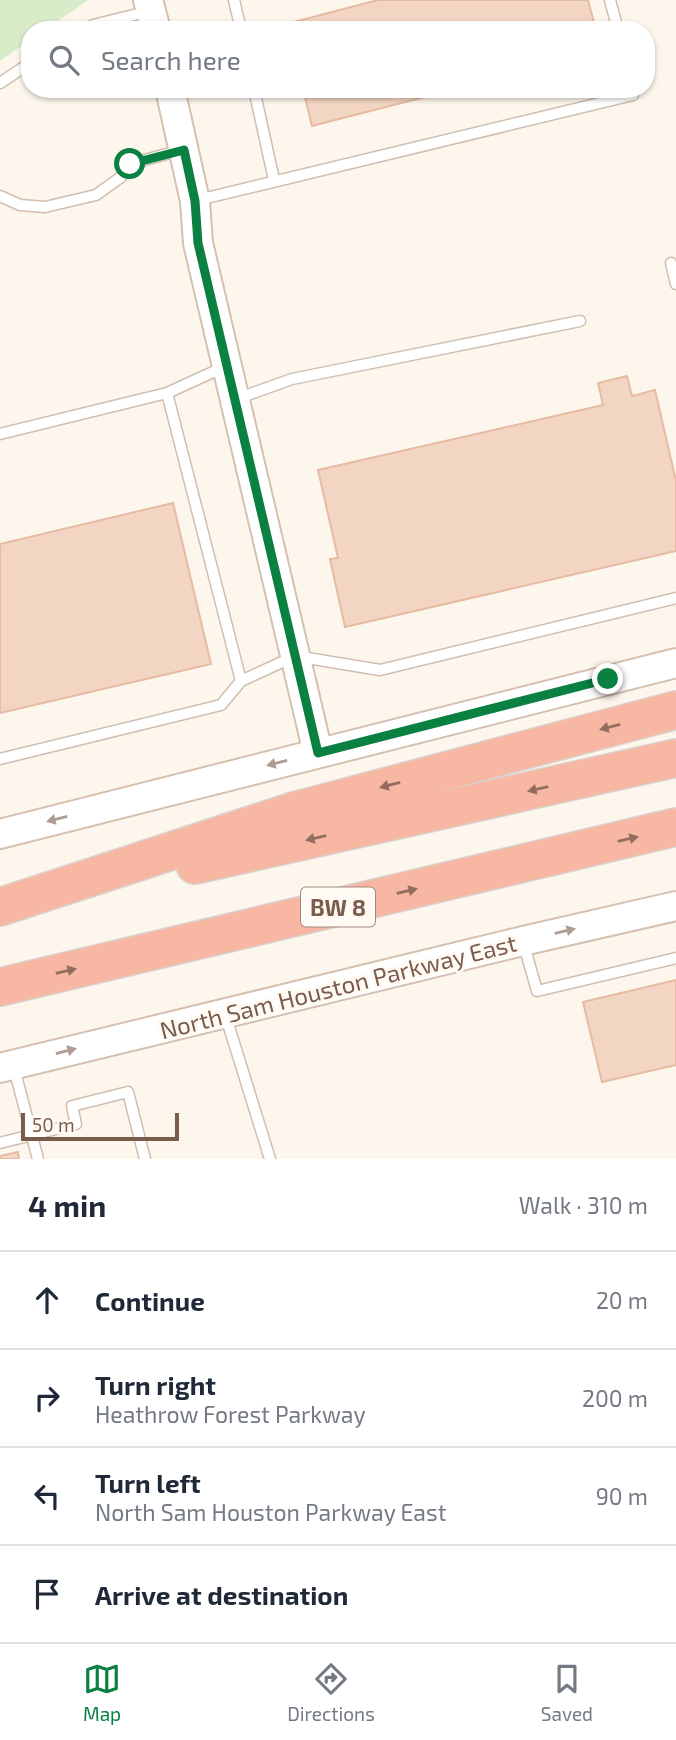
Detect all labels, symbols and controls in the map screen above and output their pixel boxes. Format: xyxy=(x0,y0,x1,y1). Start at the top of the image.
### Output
search box xyxy=(21,21,655,98)
icon: search xyxy=(45,41,83,79)
text: Search here xyxy=(101,44,241,75)
route start xyxy=(114,148,145,179)
route end xyxy=(592,663,623,694)
one-way arrow xyxy=(599,722,621,733)
one-way arrow xyxy=(266,758,288,769)
one-way arrow xyxy=(379,780,401,791)
one-way arrow xyxy=(527,783,549,794)
one-way arrow xyxy=(46,814,68,825)
one-way arrow xyxy=(305,833,327,844)
one-way arrow xyxy=(618,833,640,844)
one-way arrow xyxy=(396,885,418,896)
road number: BW 8 xyxy=(301,888,375,926)
one-way arrow xyxy=(554,926,576,937)
street label: North Sam Houston Parkway East xyxy=(157,928,519,1044)
one-way arrow xyxy=(55,965,77,976)
one-way arrow xyxy=(55,1046,77,1057)
scale bar xyxy=(21,1110,178,1142)
text: 50 m xyxy=(32,1113,75,1136)
text: 4 min xyxy=(28,1187,106,1223)
text: Walk · 310 m xyxy=(519,1191,648,1219)
icon: ahead xyxy=(28,1281,66,1319)
text: Continue xyxy=(95,1285,205,1316)
text: 20 m xyxy=(596,1286,648,1314)
text: Turn right xyxy=(95,1369,216,1400)
icon: right xyxy=(28,1379,66,1417)
text: 200 m xyxy=(582,1384,648,1412)
text: Heathrow Forest Parkway xyxy=(95,1400,366,1428)
text: Turn left xyxy=(95,1467,201,1498)
icon: left xyxy=(28,1477,66,1515)
text: 90 m xyxy=(596,1482,648,1510)
text: North Sam Houston Parkway East xyxy=(95,1498,446,1526)
icon: arrive xyxy=(28,1575,66,1613)
text: Arrive at destination xyxy=(95,1579,348,1610)
tab: Map xyxy=(83,1660,121,1725)
tab: Directions xyxy=(287,1660,375,1725)
tab: Saved xyxy=(541,1660,593,1725)

